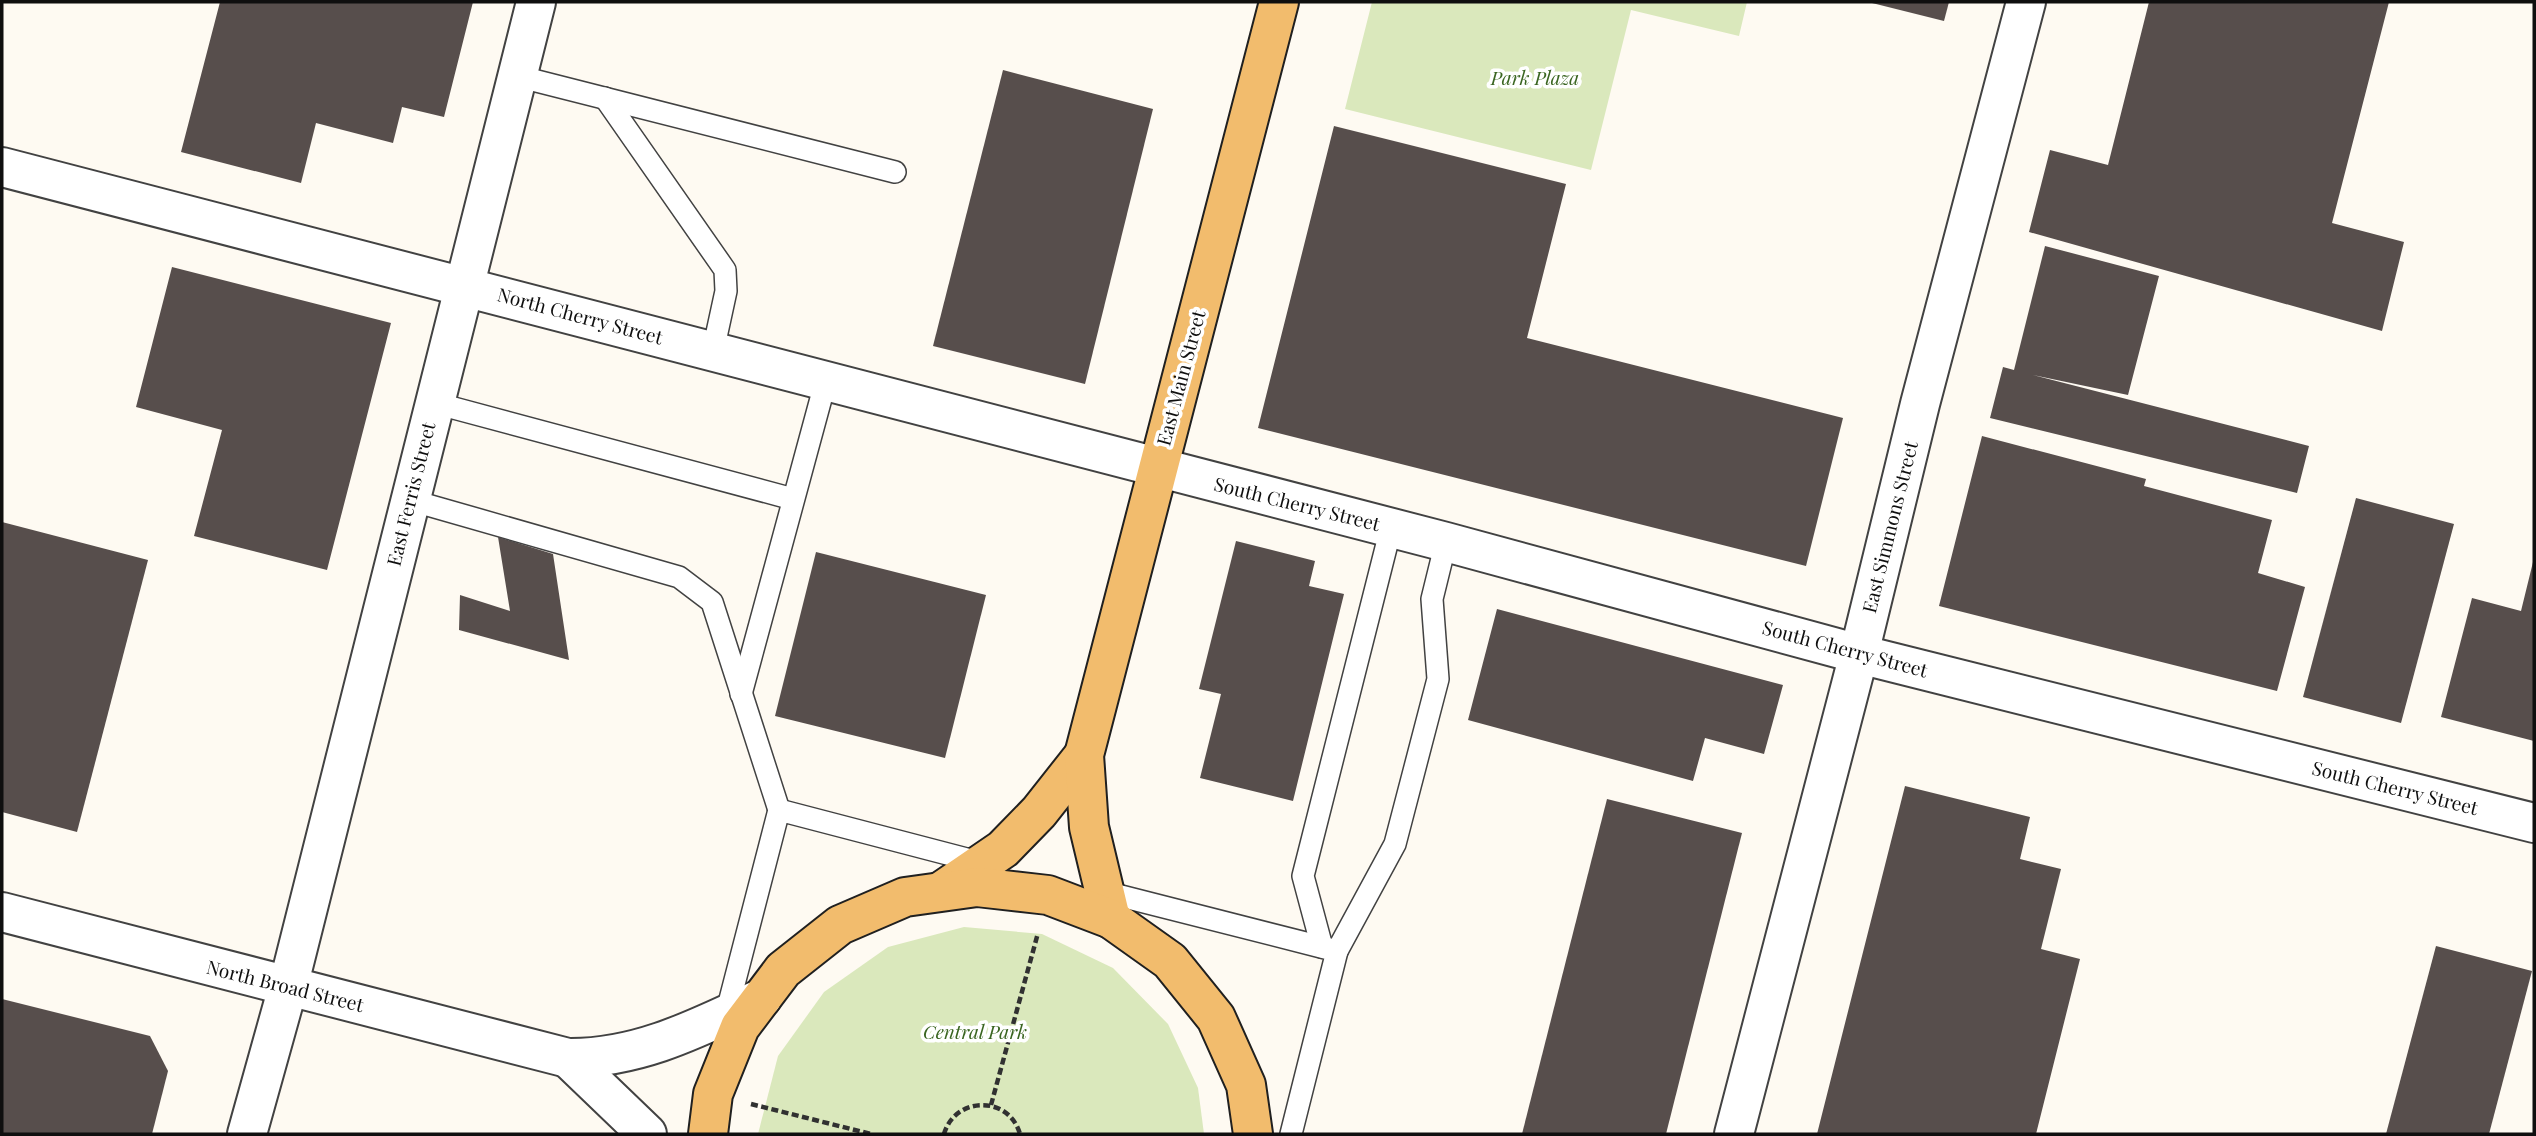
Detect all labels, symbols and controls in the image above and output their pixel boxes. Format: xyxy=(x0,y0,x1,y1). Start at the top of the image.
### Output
park label: Park Plaza xyxy=(1490,64,1579,90)
street label: North Cherry Street xyxy=(495,280,666,350)
street label: East Main Street xyxy=(1149,307,1211,448)
street label: East Ferris Street xyxy=(380,419,441,568)
street label: East Simmons Street xyxy=(1855,438,1923,615)
street label: South Cherry Street xyxy=(1212,470,1383,536)
street label: South Cherry Street xyxy=(1760,613,1931,683)
street label: South Cherry Street xyxy=(2310,754,2481,820)
street label: North Broad Street xyxy=(204,953,367,1017)
park label: Central Park xyxy=(923,1018,1027,1044)

